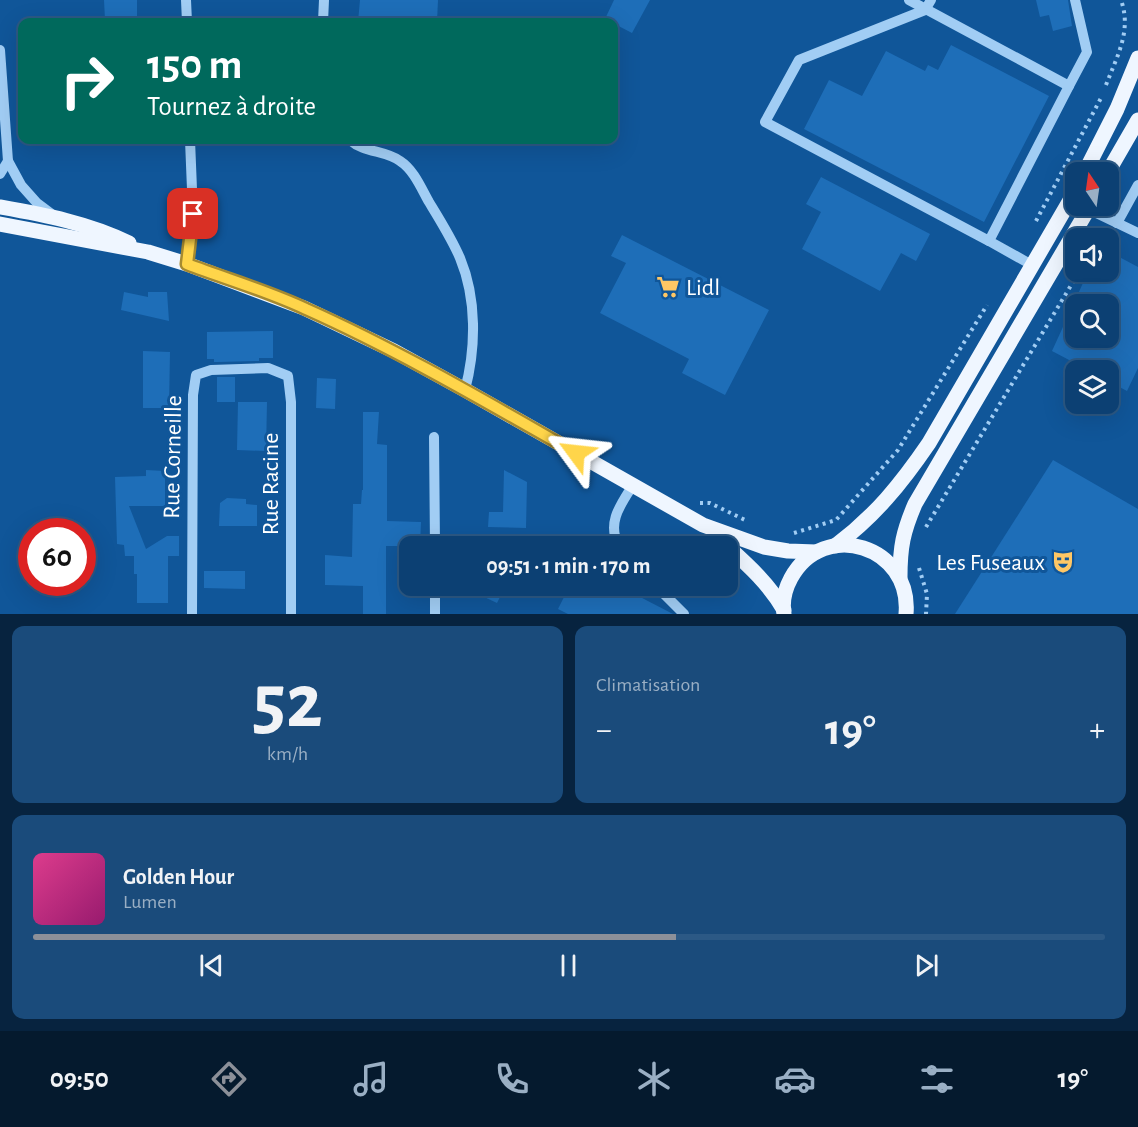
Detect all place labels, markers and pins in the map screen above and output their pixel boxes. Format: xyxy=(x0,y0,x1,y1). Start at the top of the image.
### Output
pin xyxy=(167,188,218,239)
supermarket icon: Lidl xyxy=(655,274,681,300)
place label: Lidl xyxy=(686,276,720,300)
theatre icon: Les Fuseaux xyxy=(1050,549,1076,575)
place label: Les Fuseaux xyxy=(936,551,1046,575)

